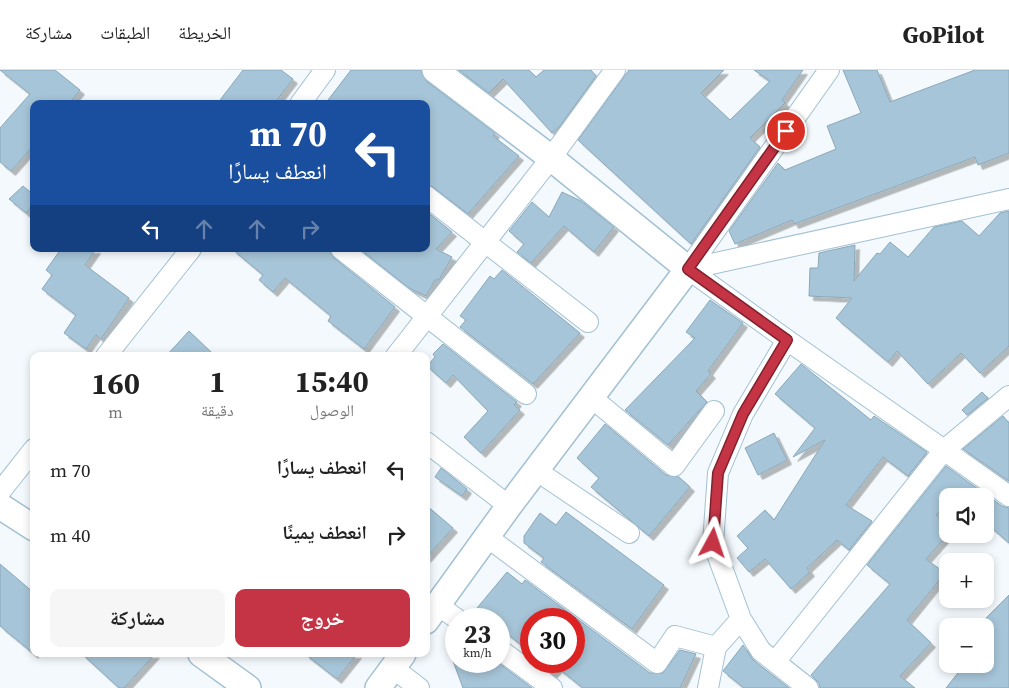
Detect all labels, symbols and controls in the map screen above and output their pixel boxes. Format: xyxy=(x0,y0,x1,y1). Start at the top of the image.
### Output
text: GoPilot xyxy=(903,18,984,51)
text: مشاركة xyxy=(25,20,72,45)
text: الطبقات xyxy=(100,20,150,45)
text: الخريطة xyxy=(178,20,231,45)
text: 70 m xyxy=(250,110,327,158)
pin xyxy=(765,110,807,152)
icon: arrive xyxy=(772,117,800,145)
icon: left xyxy=(345,120,410,185)
text: انعطف يسارًا xyxy=(228,156,327,186)
icon: left xyxy=(137,215,165,243)
icon: ahead xyxy=(190,215,218,243)
icon: ahead xyxy=(243,215,271,243)
icon: right xyxy=(296,215,324,243)
text: 1 xyxy=(209,361,226,402)
text: 15:40 xyxy=(295,361,369,402)
text: 160 xyxy=(91,363,140,404)
text: دقيقة xyxy=(201,399,234,421)
text: الوصول xyxy=(310,399,354,421)
text: m xyxy=(108,401,123,423)
text: انعطف يسارًا xyxy=(277,454,367,480)
icon: left xyxy=(382,456,410,484)
text: 70 m xyxy=(50,457,91,483)
map controls xyxy=(939,488,994,673)
button: sound xyxy=(939,488,994,543)
position arrow xyxy=(686,516,738,568)
text: انعطف يمينًا xyxy=(282,519,367,545)
icon: right xyxy=(382,521,410,549)
text: 40 m xyxy=(50,522,91,548)
button: + xyxy=(939,553,994,608)
button: مشاركة xyxy=(50,589,225,647)
button: خروج xyxy=(235,589,410,647)
speed limit sign: 30 xyxy=(520,608,585,673)
text: 23 xyxy=(464,617,491,651)
button: − xyxy=(939,618,994,673)
text: km/h xyxy=(463,645,492,661)

